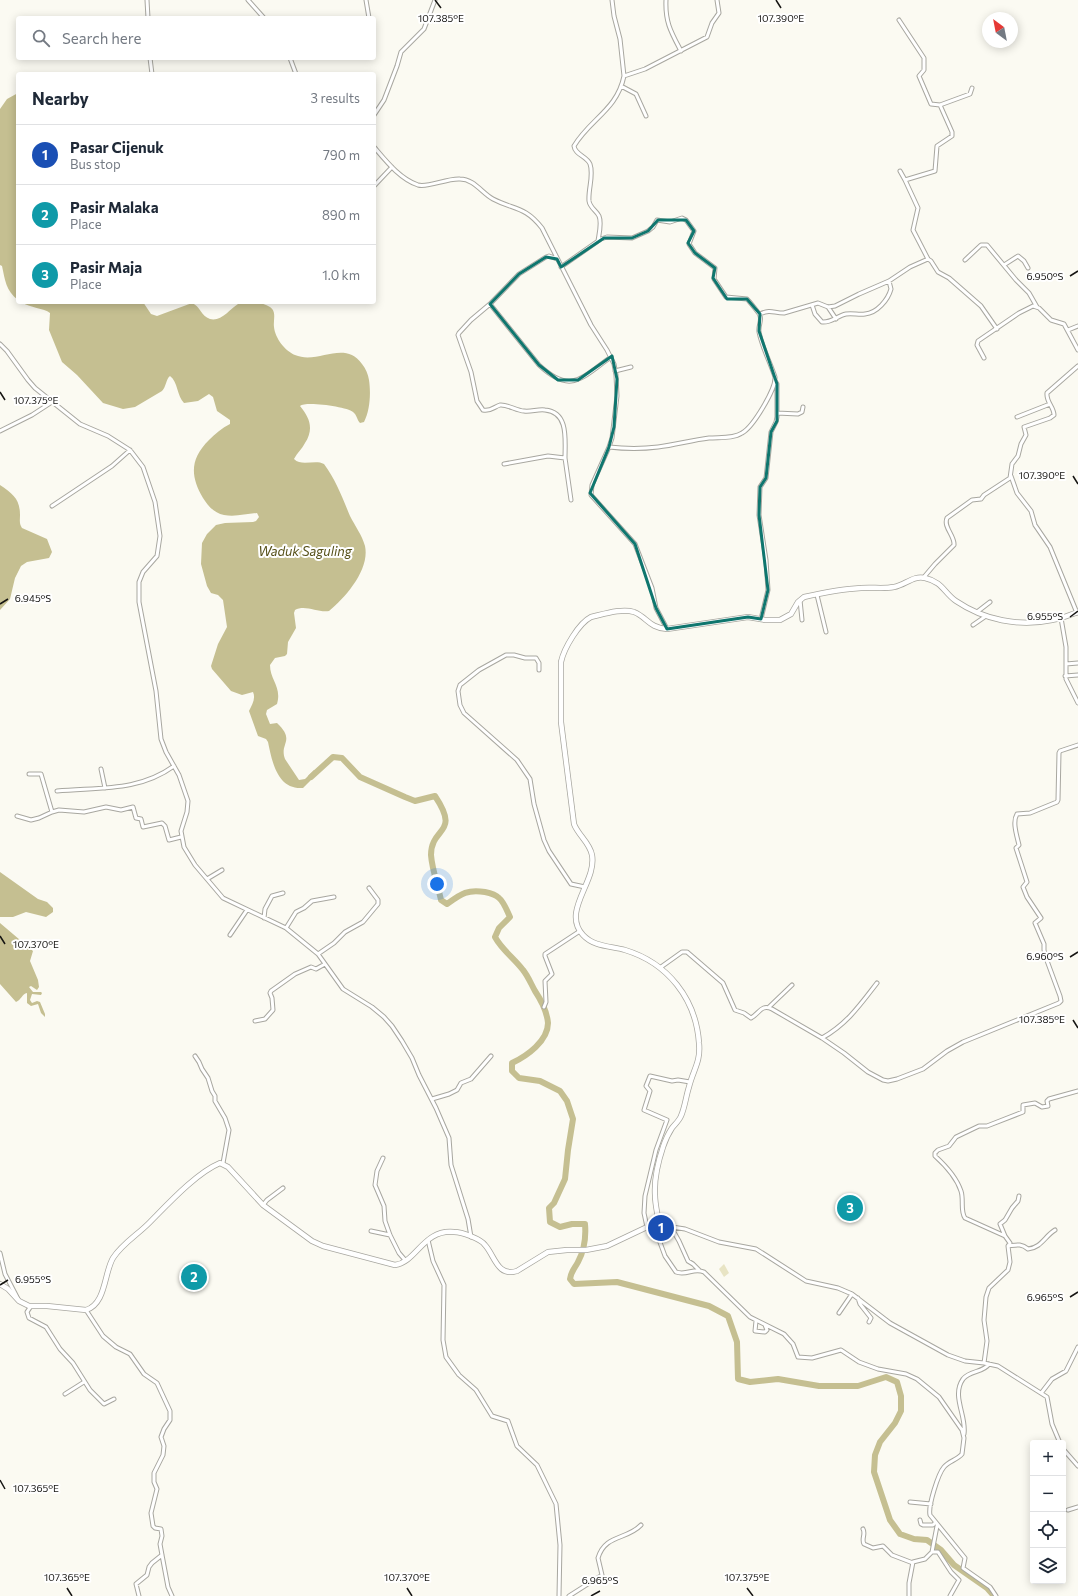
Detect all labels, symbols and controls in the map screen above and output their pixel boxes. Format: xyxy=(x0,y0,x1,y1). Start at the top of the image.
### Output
text: 107.385°E xyxy=(418,12,464,24)
text: 107.390°E xyxy=(758,12,804,24)
north arrow xyxy=(982,12,1018,48)
search box xyxy=(16,16,376,60)
icon: search xyxy=(30,27,52,49)
text: Search here xyxy=(62,29,141,47)
text: Nearby xyxy=(32,88,89,109)
text: 3 results xyxy=(311,90,360,106)
text: Pasar Cijenuk xyxy=(70,138,164,156)
text: 1 xyxy=(42,147,48,163)
text: 790 m xyxy=(323,147,360,163)
text: Bus stop xyxy=(70,156,121,172)
text: Pasir Malaka xyxy=(70,198,159,216)
text: 2 xyxy=(41,207,49,223)
text: 890 m xyxy=(322,207,360,223)
text: Place xyxy=(70,216,102,232)
text: Pasir Maja xyxy=(70,258,142,276)
text: 3 xyxy=(41,267,49,283)
text: 1.0 km xyxy=(322,267,360,283)
text: 6.950°S xyxy=(1027,270,1064,282)
text: Place xyxy=(70,276,102,292)
text: 107.375°E xyxy=(13,394,59,406)
text: 107.390°E xyxy=(1019,469,1065,481)
water label: Waduk Saguling xyxy=(258,543,353,559)
text: 6.945°S xyxy=(15,592,51,604)
text: 6.955°S xyxy=(1027,610,1063,622)
your location xyxy=(427,874,447,894)
text: 107.370°E xyxy=(13,938,59,950)
text: 6.960°S xyxy=(1026,950,1064,962)
text: 107.385°E xyxy=(1019,1013,1065,1025)
pin: 3 xyxy=(837,1193,863,1223)
pin: 1 xyxy=(648,1213,674,1243)
pin: 2 xyxy=(181,1262,207,1292)
text: 6.955°S xyxy=(15,1273,51,1285)
text: 6.965°S xyxy=(1027,1291,1063,1303)
map controls xyxy=(1030,1440,1066,1584)
button: + xyxy=(1030,1440,1066,1476)
button: − xyxy=(1030,1476,1066,1512)
text: 107.365°E xyxy=(13,1482,59,1494)
button: locate xyxy=(1030,1512,1066,1548)
button: layers xyxy=(1030,1548,1066,1584)
text: 107.365°E xyxy=(44,1571,90,1583)
text: 107.370°E xyxy=(384,1571,430,1583)
text: 107.375°E xyxy=(724,1571,770,1583)
text: 6.965°S xyxy=(582,1574,618,1586)

